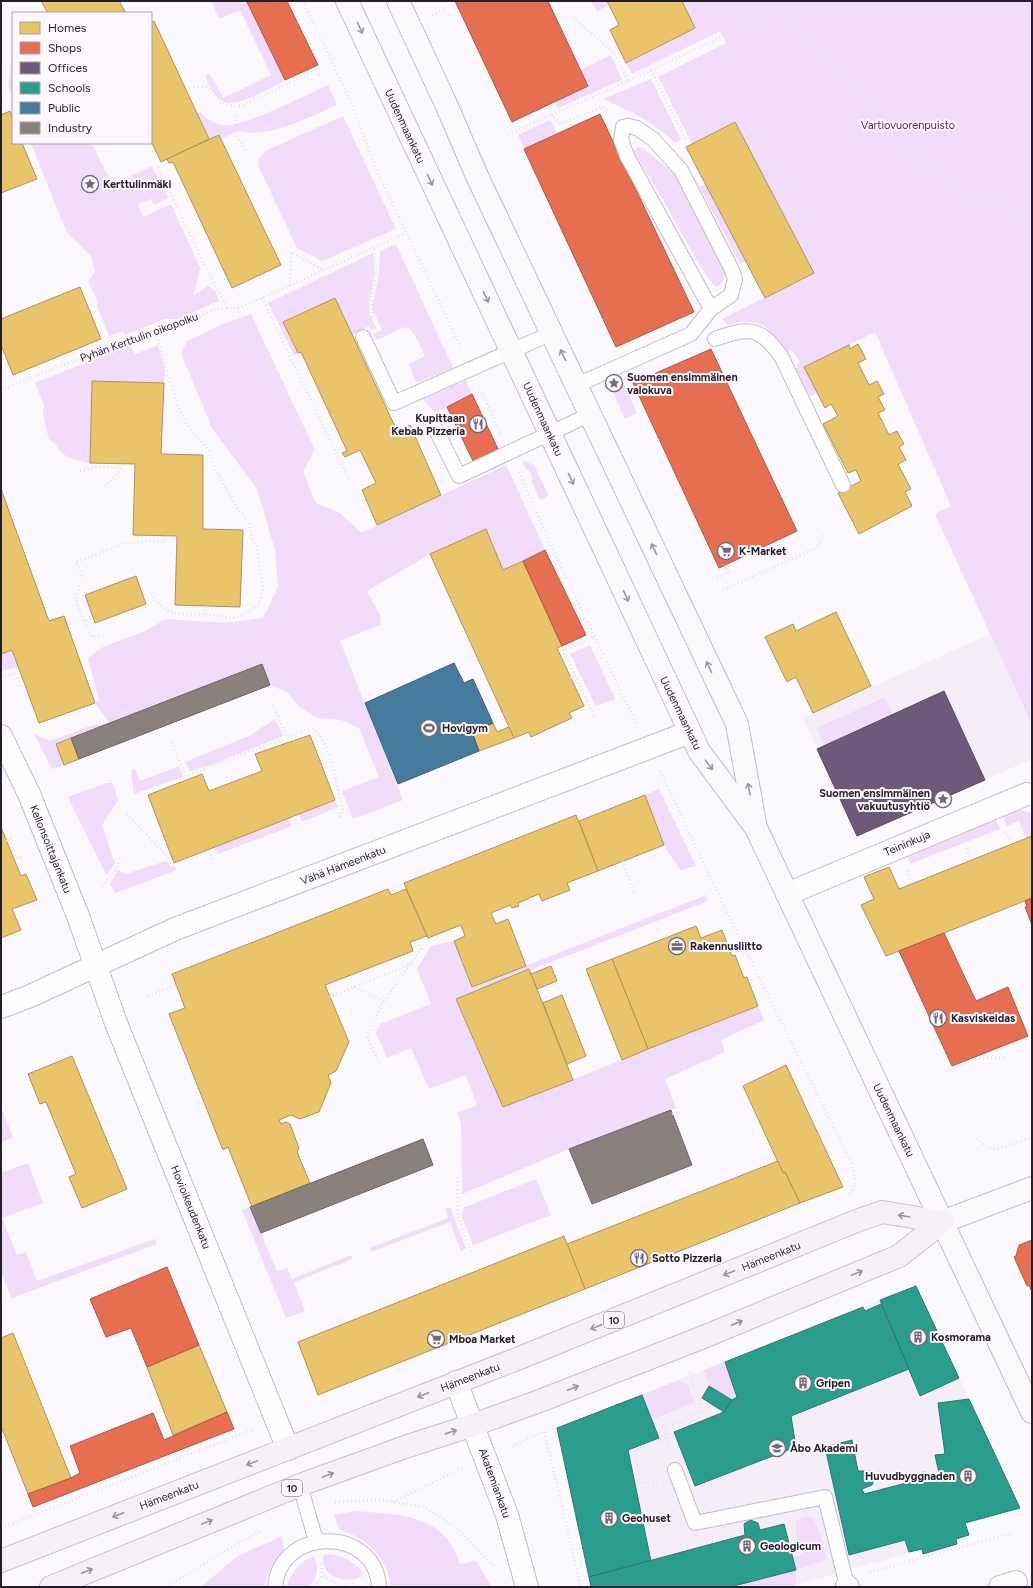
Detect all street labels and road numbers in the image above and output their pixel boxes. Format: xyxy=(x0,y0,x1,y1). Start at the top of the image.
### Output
street label: Uudenmaankatu xyxy=(382,87,427,165)
street label: Pyhän Kerttulin oikopolku xyxy=(78,310,200,365)
street label: Uudenmaankatu xyxy=(520,380,565,458)
street label: Uudenmaankatu xyxy=(657,674,704,752)
street label: Kellonsoittajankatu xyxy=(27,803,74,895)
street label: Teininkuja xyxy=(882,828,932,859)
street label: Vähä Hämeenkatu xyxy=(299,843,388,888)
street label: Uudenmaankatu xyxy=(870,1081,917,1159)
street label: Hovioikeudenkatu xyxy=(168,1164,213,1251)
street label: Hämeenkatu xyxy=(740,1239,803,1274)
road number: 10 xyxy=(604,1312,624,1328)
street label: Hämeenkatu xyxy=(439,1360,502,1395)
street label: Akatemiankatu xyxy=(476,1447,513,1520)
street label: Hämeenkatu xyxy=(138,1478,201,1513)
road number: 10 xyxy=(282,1480,302,1496)

